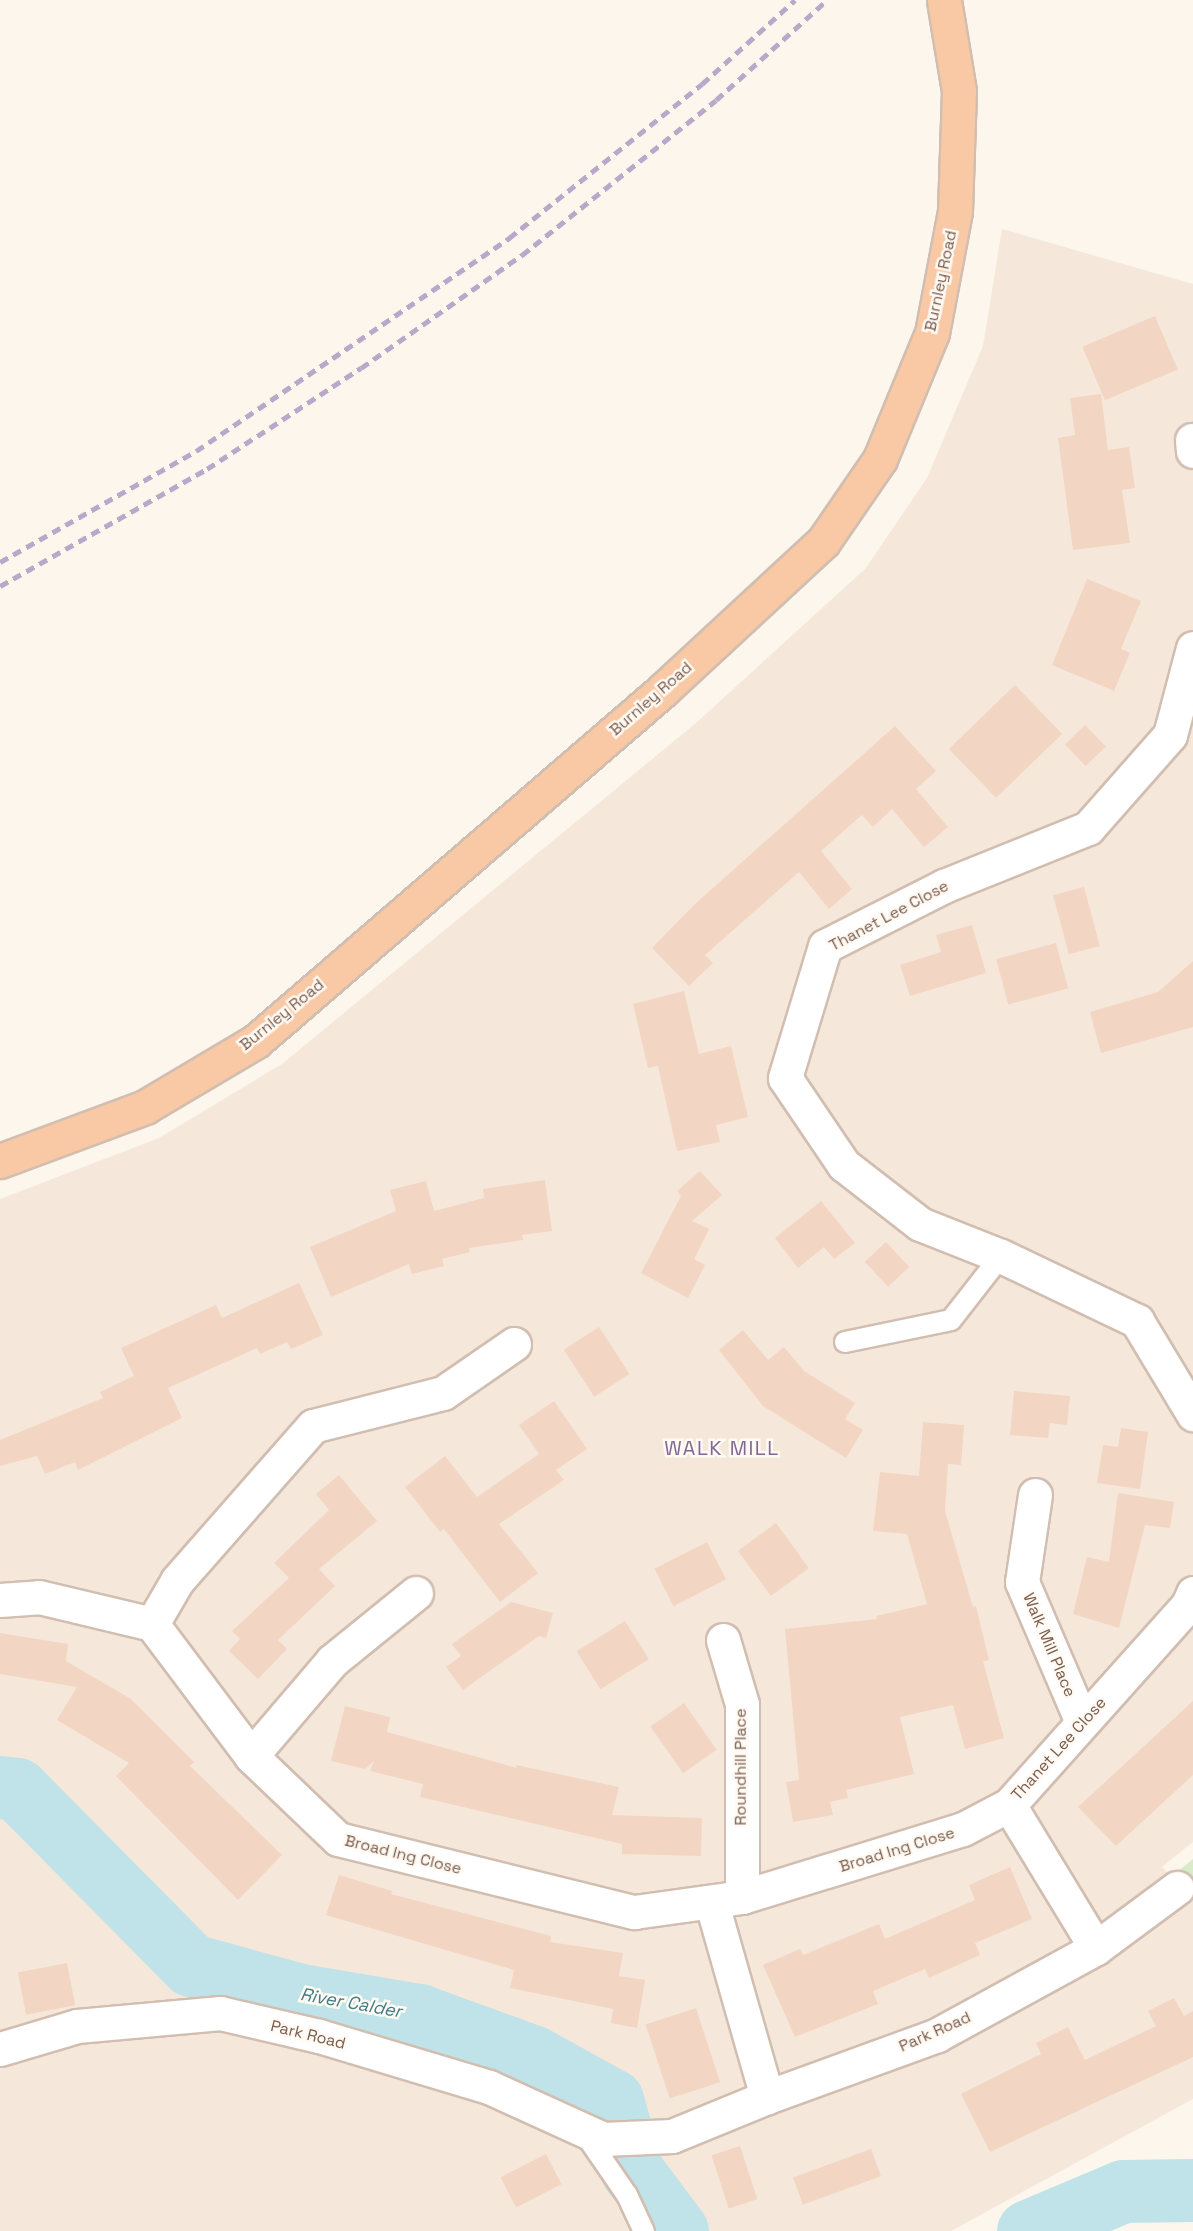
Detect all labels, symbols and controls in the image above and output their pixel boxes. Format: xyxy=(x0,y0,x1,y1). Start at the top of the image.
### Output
street label: Burnley Road xyxy=(921,229,961,333)
street label: Burnley Road xyxy=(606,658,696,740)
street label: Thanet Lee Close xyxy=(826,876,952,956)
street label: Burnley Road xyxy=(236,975,328,1055)
district label: WALK MILL xyxy=(664,1436,780,1460)
street label: Walk Mill Place xyxy=(1018,1590,1080,1700)
street label: Thanet Lee Close xyxy=(1008,1693,1110,1805)
street label: Roundhill Place xyxy=(731,1708,751,1826)
street label: Broad Ing Close xyxy=(837,1823,957,1877)
street label: Broad Ing Close xyxy=(343,1831,463,1879)
water label: River Calder xyxy=(299,1983,403,2023)
street label: Park Road xyxy=(896,2008,974,2056)
street label: Park Road xyxy=(268,2016,348,2054)

